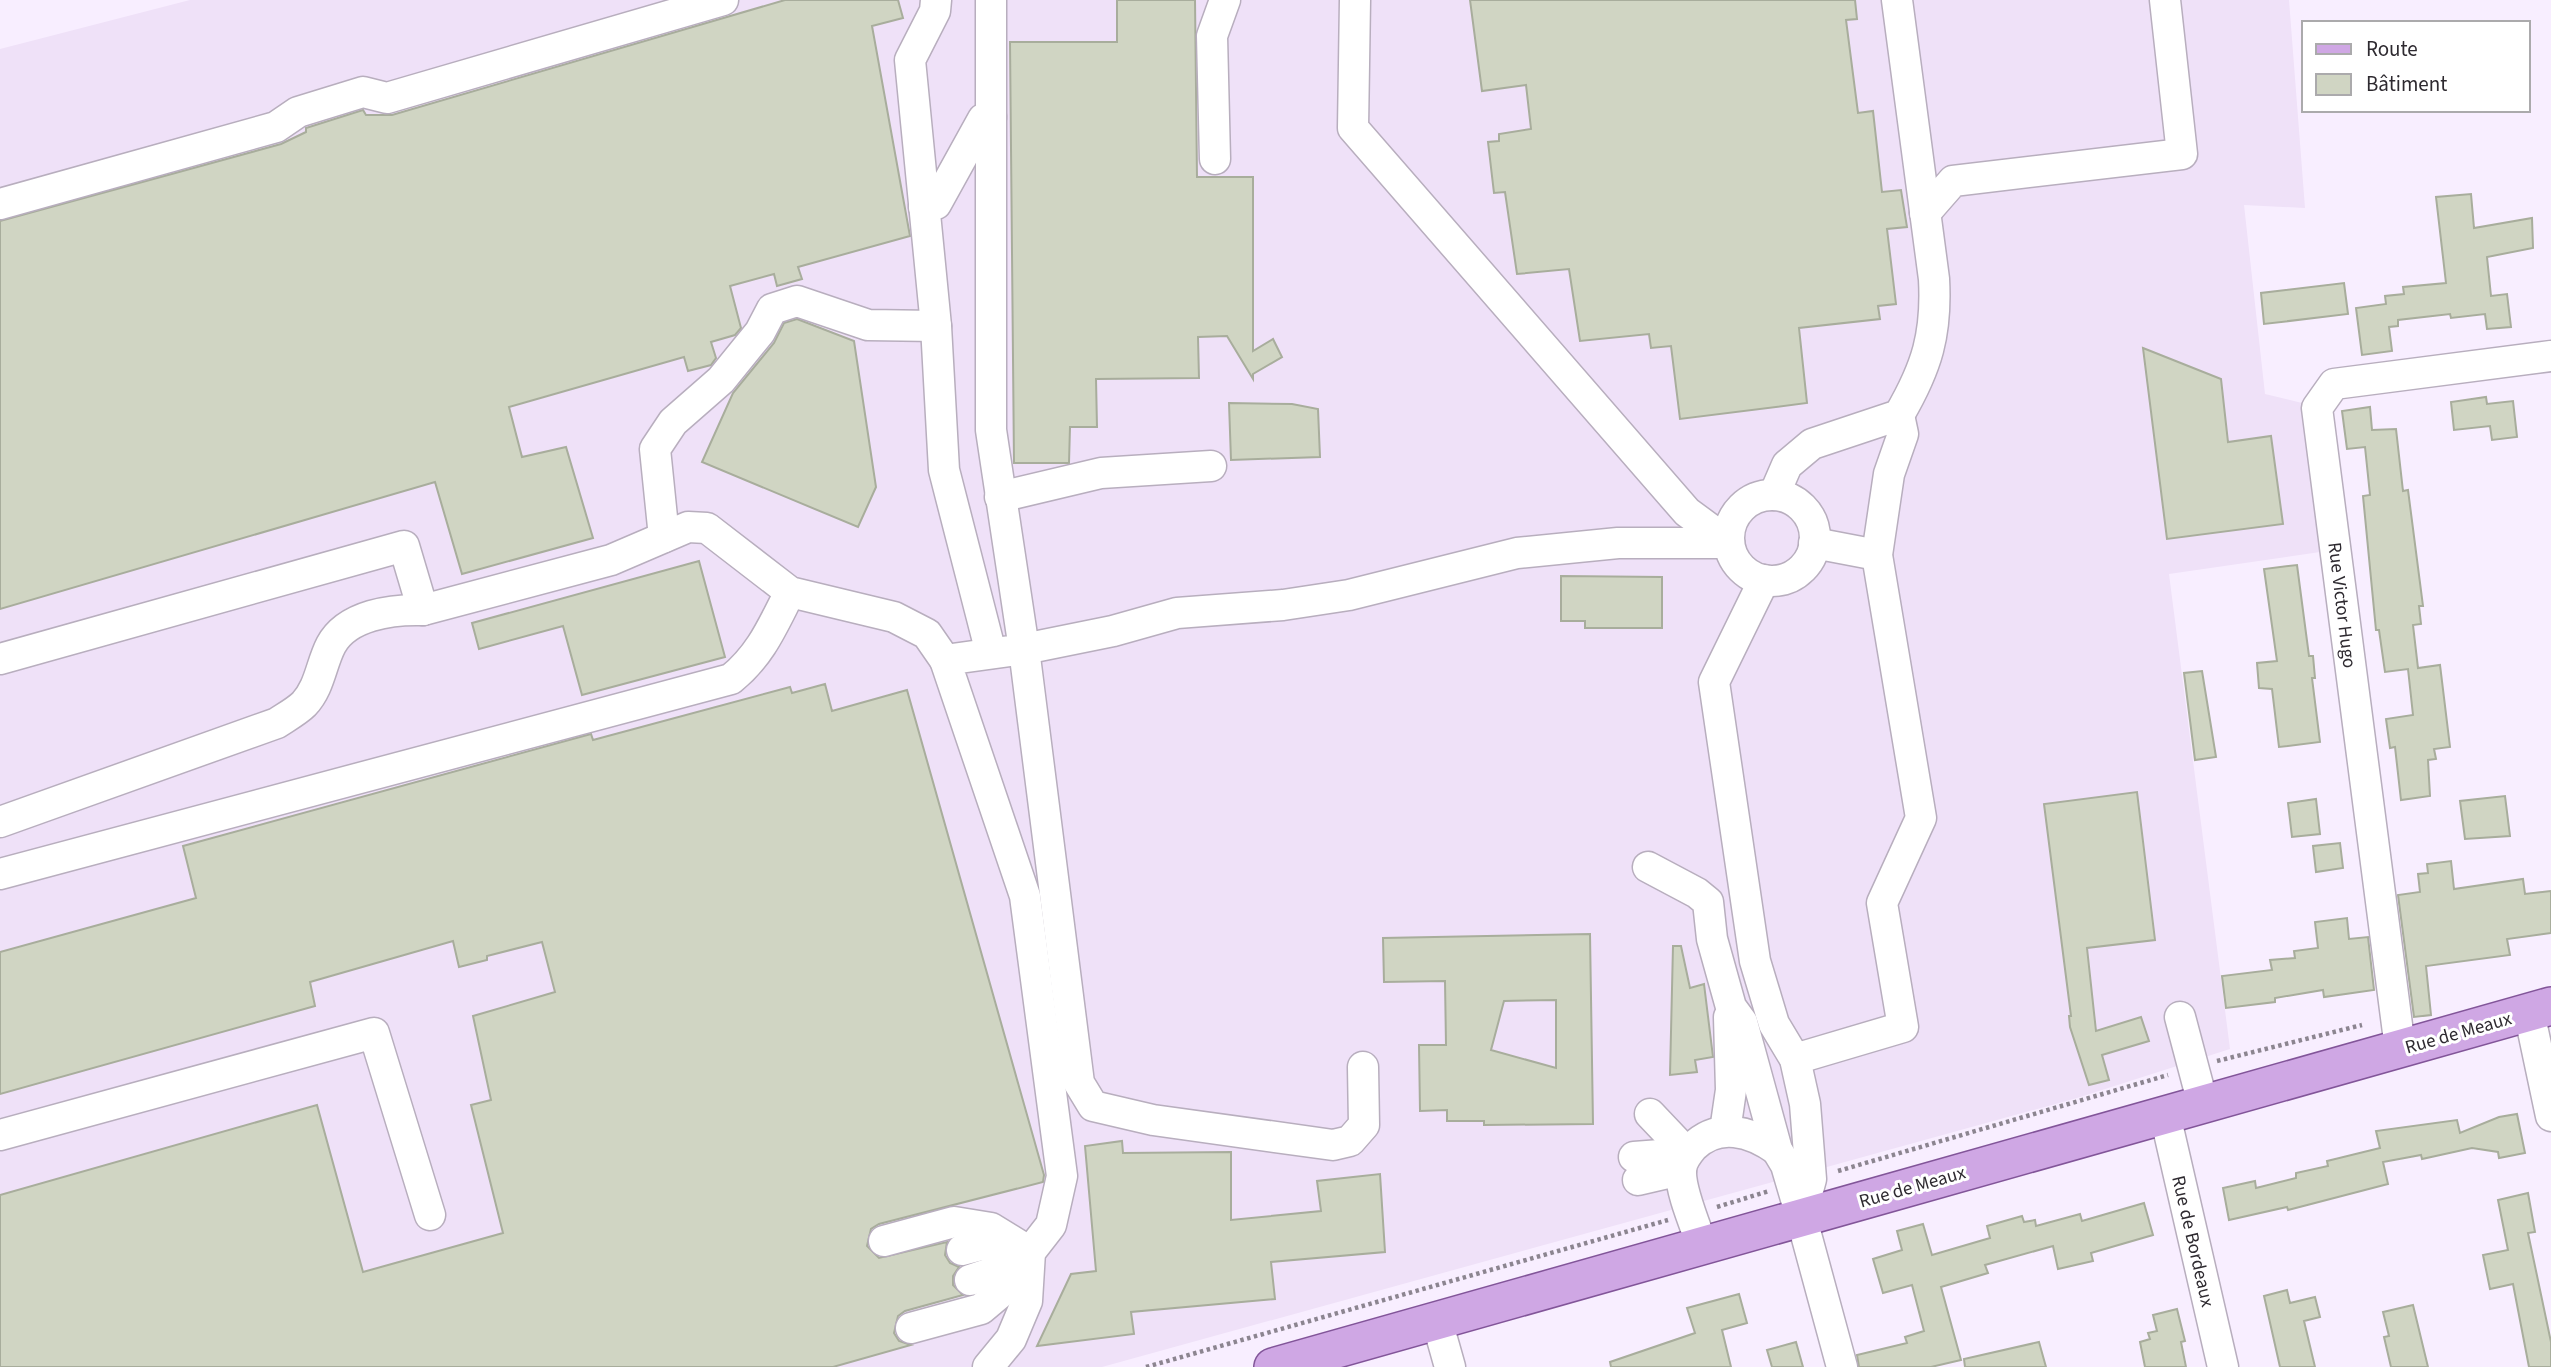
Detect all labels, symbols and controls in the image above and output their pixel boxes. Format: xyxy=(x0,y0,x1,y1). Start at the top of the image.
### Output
legend xyxy=(2302,21,2530,112)
text: Route xyxy=(2366,34,2418,64)
text: Bâtiment xyxy=(2366,69,2447,99)
street label: Rue Victor Hugo xyxy=(2320,541,2363,670)
street label: Rue de Meaux xyxy=(2402,1005,2515,1062)
street label: Rue de Meaux xyxy=(1856,1159,1969,1216)
street label: Rue de Bordeaux xyxy=(2164,1173,2221,1310)

